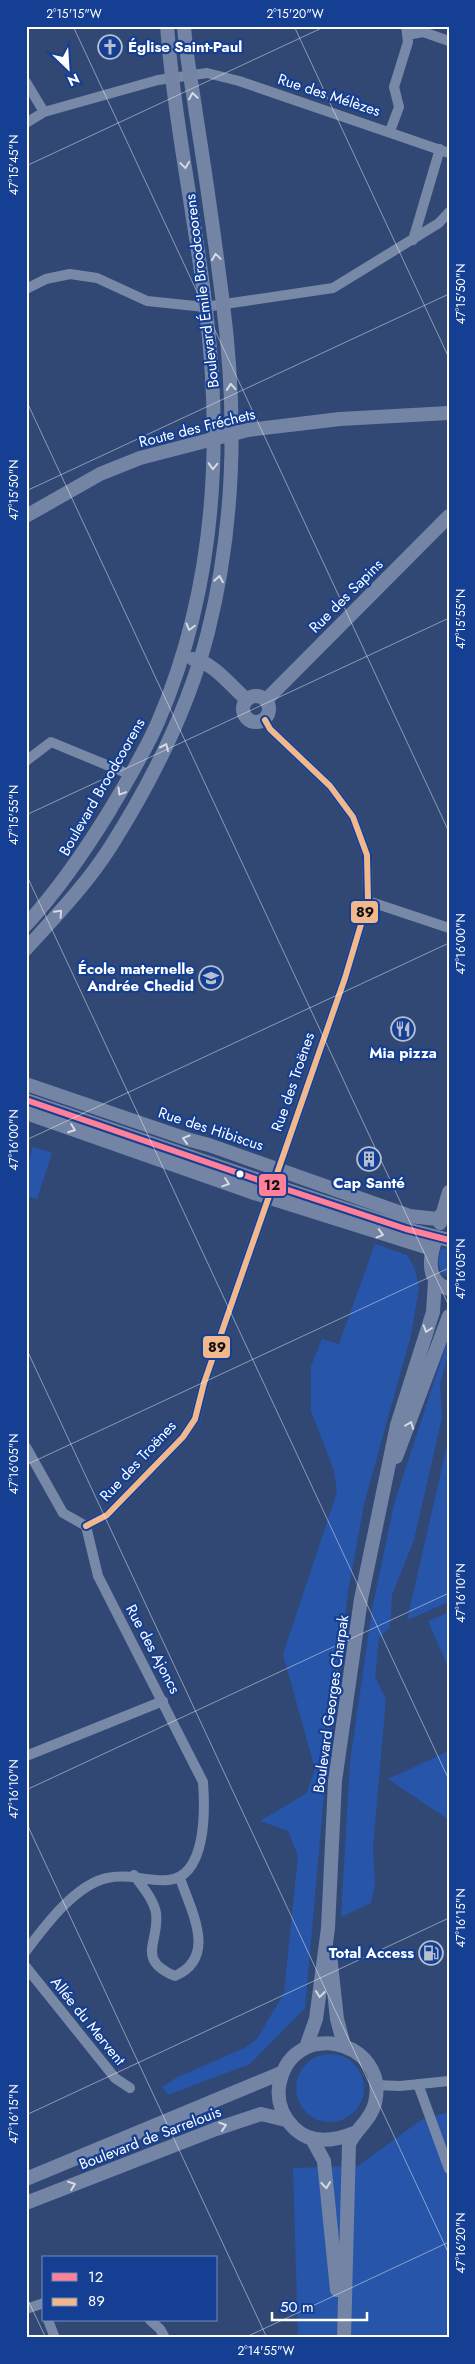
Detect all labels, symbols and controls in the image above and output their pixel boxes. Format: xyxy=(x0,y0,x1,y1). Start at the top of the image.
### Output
text: 2°15'15"W xyxy=(46,5,102,23)
text: 2°15'20"W xyxy=(266,5,324,23)
church icon: Église Saint-Paul xyxy=(97,34,123,60)
place label: Église Saint-Paul xyxy=(128,36,242,58)
north arrow xyxy=(42,42,92,92)
text: N xyxy=(64,68,83,91)
street label: Rue des Mélèzes xyxy=(275,68,383,122)
one-way arrow xyxy=(189,91,199,100)
text: 47°15'45"N xyxy=(5,135,23,195)
one-way arrow xyxy=(180,161,190,170)
street label: Boulevard Émile Broodcoorens xyxy=(179,193,225,389)
one-way arrow xyxy=(211,252,222,260)
text: 47°15'50"N xyxy=(452,263,470,325)
one-way arrow xyxy=(225,383,236,391)
street label: Route des Fréchets xyxy=(136,403,258,453)
text: 47°15'50"N xyxy=(5,459,23,521)
one-way arrow xyxy=(208,462,218,470)
street label: Rue des Sapins xyxy=(304,554,388,638)
one-way arrow xyxy=(213,574,223,583)
text: 47°15'55"N xyxy=(452,589,470,649)
one-way arrow xyxy=(186,622,196,630)
street label: Boulevard Broodcoorens xyxy=(54,714,150,860)
one-way arrow xyxy=(158,743,169,752)
text: 47°15'55"N xyxy=(5,785,23,845)
one-way arrow xyxy=(117,786,127,795)
line badge: 89 xyxy=(350,900,379,924)
text: 89 xyxy=(356,902,374,922)
one-way arrow xyxy=(53,910,62,919)
text: 47°16'00"N xyxy=(452,913,470,975)
place label: École maternelle Andrée Chedid xyxy=(78,958,194,997)
school or university icon: École maternelle Andrée Chedid xyxy=(198,965,224,991)
restaurant icon: Mia pizza xyxy=(390,1016,416,1042)
street label: Rue des Troënes xyxy=(266,1029,320,1135)
place label: Mia pizza xyxy=(369,1042,437,1064)
street label: Rue des Hibiscus xyxy=(156,1102,266,1156)
text: 47°16'00"N xyxy=(5,1109,23,1171)
one-way arrow xyxy=(68,1123,76,1133)
one-way arrow xyxy=(183,1134,191,1144)
building icon: Cap Santé xyxy=(356,1146,382,1172)
unlabelled marker xyxy=(235,1169,245,1179)
place label: Cap Santé xyxy=(333,1172,405,1194)
line badge: 12 xyxy=(258,1173,287,1197)
text: 12 xyxy=(264,1175,280,1195)
one-way arrow xyxy=(221,1177,229,1187)
one-way arrow xyxy=(375,1228,384,1239)
text: 47°16'05"N xyxy=(452,1238,470,1300)
one-way arrow xyxy=(423,1324,433,1332)
line badge: 89 xyxy=(202,1335,231,1359)
text: 89 xyxy=(208,1337,226,1357)
street label: Rue des Troënes xyxy=(95,1416,181,1506)
one-way arrow xyxy=(404,1421,414,1429)
text: 47°16'05"N xyxy=(5,1433,23,1495)
text: 47°16'10"N xyxy=(452,1563,470,1623)
street label: Rue des Ajoncs xyxy=(120,1600,186,1698)
street label: Boulevard Georges Charpak xyxy=(308,1613,354,1794)
text: 47°16'10"N xyxy=(5,1759,23,1819)
text: 47°16'15"N xyxy=(452,1888,470,1948)
fuel station icon: Total Access xyxy=(418,1940,444,1966)
place label: Total Access xyxy=(329,1942,414,1964)
street label: Allée du Mervent xyxy=(45,1972,131,2070)
one-way arrow xyxy=(315,1990,325,1999)
text: 47°16'15"N xyxy=(5,2084,23,2144)
street label: Boulevard de Sarrelouis xyxy=(76,2101,224,2175)
one-way arrow xyxy=(218,2122,227,2132)
one-way arrow xyxy=(67,2181,75,2191)
one-way arrow xyxy=(320,2181,331,2189)
text: 47°16'20"N xyxy=(452,2212,470,2274)
legend xyxy=(42,2256,218,2322)
text: 12 xyxy=(88,2266,103,2288)
scale bar xyxy=(272,2289,368,2321)
text: 89 xyxy=(88,2290,105,2312)
text: 50 m xyxy=(280,2296,314,2318)
text: 2°14'55"W xyxy=(238,2342,295,2360)

